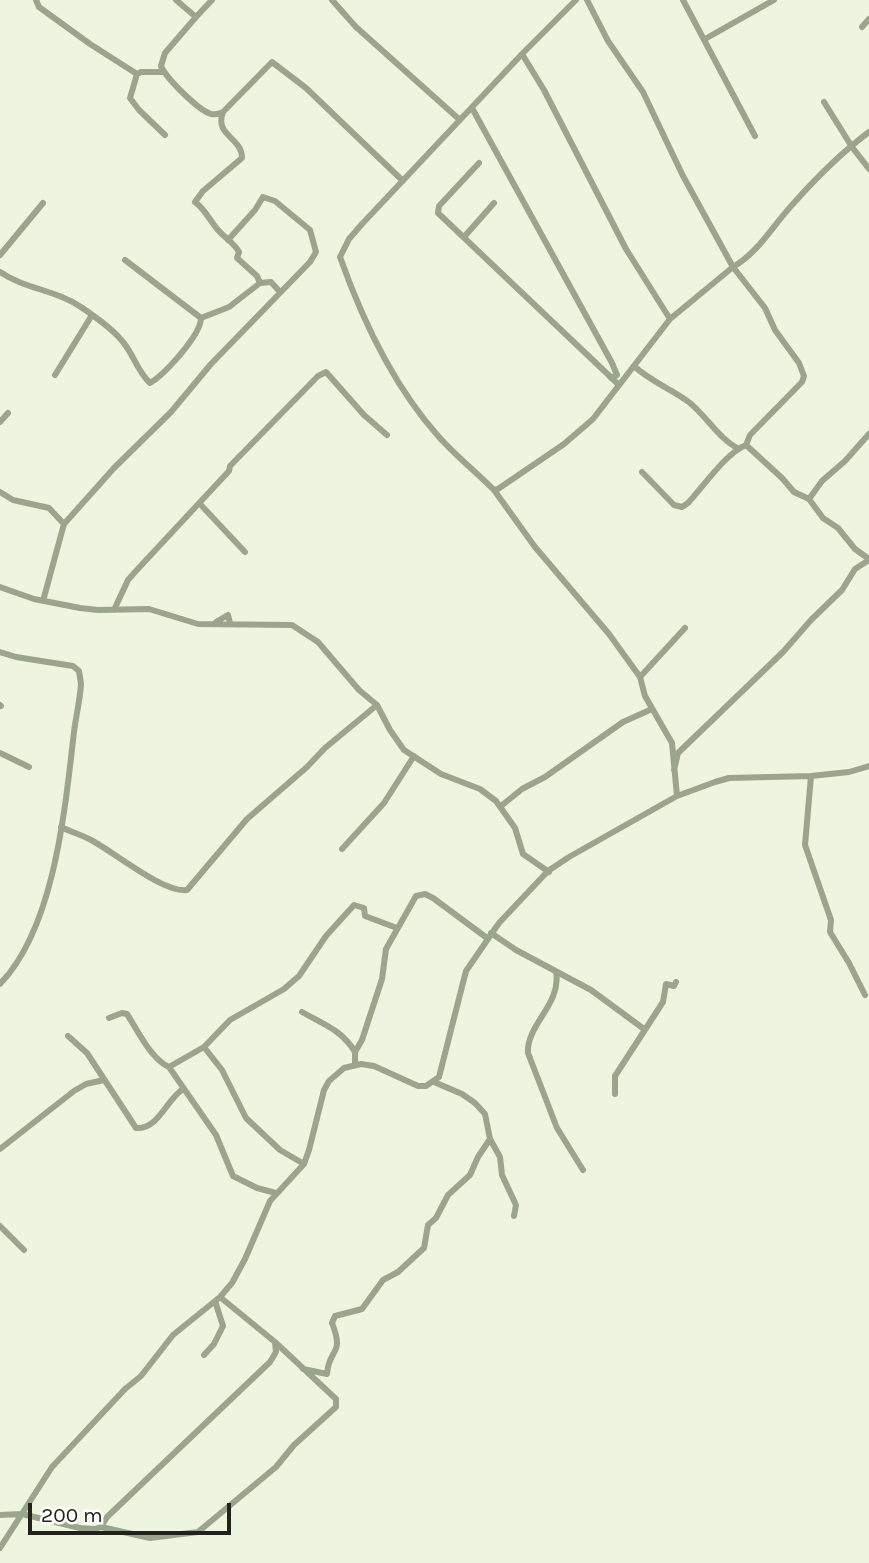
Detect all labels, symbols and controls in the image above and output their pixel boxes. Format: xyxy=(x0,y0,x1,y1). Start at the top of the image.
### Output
scale bar xyxy=(32,1490,234,1534)
text: 200 m xyxy=(41,1503,103,1527)

